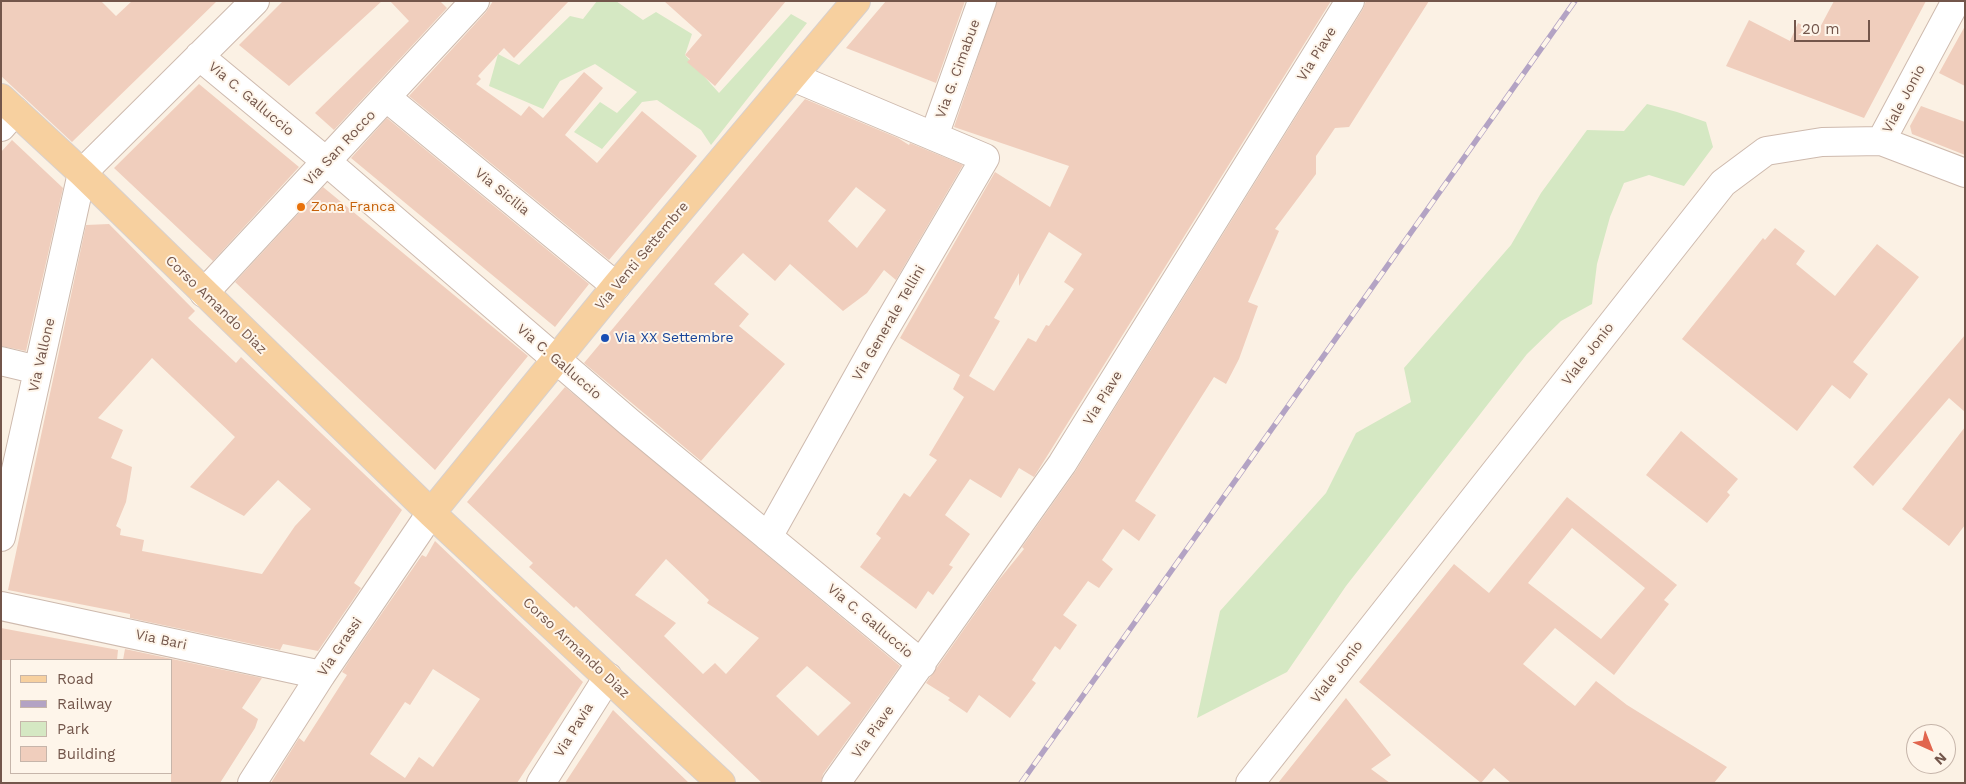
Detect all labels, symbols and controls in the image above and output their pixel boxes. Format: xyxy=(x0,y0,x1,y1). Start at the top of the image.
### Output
scale bar xyxy=(1796,10,1872,42)
street label: Via G. Cimabue xyxy=(932,17,984,121)
text: 20 m xyxy=(1802,20,1840,38)
street label: Via Piave xyxy=(1294,24,1340,84)
street label: Via C. Galluccio xyxy=(205,58,297,140)
street label: Viale Jonio xyxy=(1879,62,1929,136)
street label: Via San Rocco xyxy=(301,107,379,189)
street label: Via Sicilia xyxy=(471,165,533,219)
street label: Via Venti Settembre xyxy=(592,198,692,314)
place label: Zona Franca xyxy=(311,199,395,215)
marker: Zona Franca xyxy=(295,201,307,213)
street label: Corso Amando Diaz xyxy=(162,252,270,358)
street label: Via Generale Tellini xyxy=(849,262,929,384)
street label: Via Vallone xyxy=(25,316,59,394)
street label: Viale Jonio xyxy=(1558,319,1618,389)
street label: Via C. Galluccio xyxy=(513,321,605,403)
place label: Via XX Settembre xyxy=(615,330,734,346)
marker: Via XX Settembre xyxy=(599,332,611,344)
street label: Via Piave xyxy=(1080,368,1126,428)
street label: Via C. Galluccio xyxy=(824,580,916,662)
street label: Corso Armando Diaz xyxy=(519,594,633,702)
street label: Via Grassi xyxy=(314,614,366,680)
street label: Via Bari xyxy=(134,626,188,654)
street label: Viale Jonio xyxy=(1307,637,1367,707)
legend xyxy=(10,659,172,774)
text: Road xyxy=(57,670,94,688)
text: Railway xyxy=(57,695,112,713)
street label: Via Pavia xyxy=(551,700,597,760)
street label: Via Piave xyxy=(848,702,898,762)
text: Park xyxy=(57,720,89,738)
north arrow xyxy=(1906,724,1956,774)
text: Building xyxy=(57,745,115,763)
text: N xyxy=(1931,750,1950,768)

